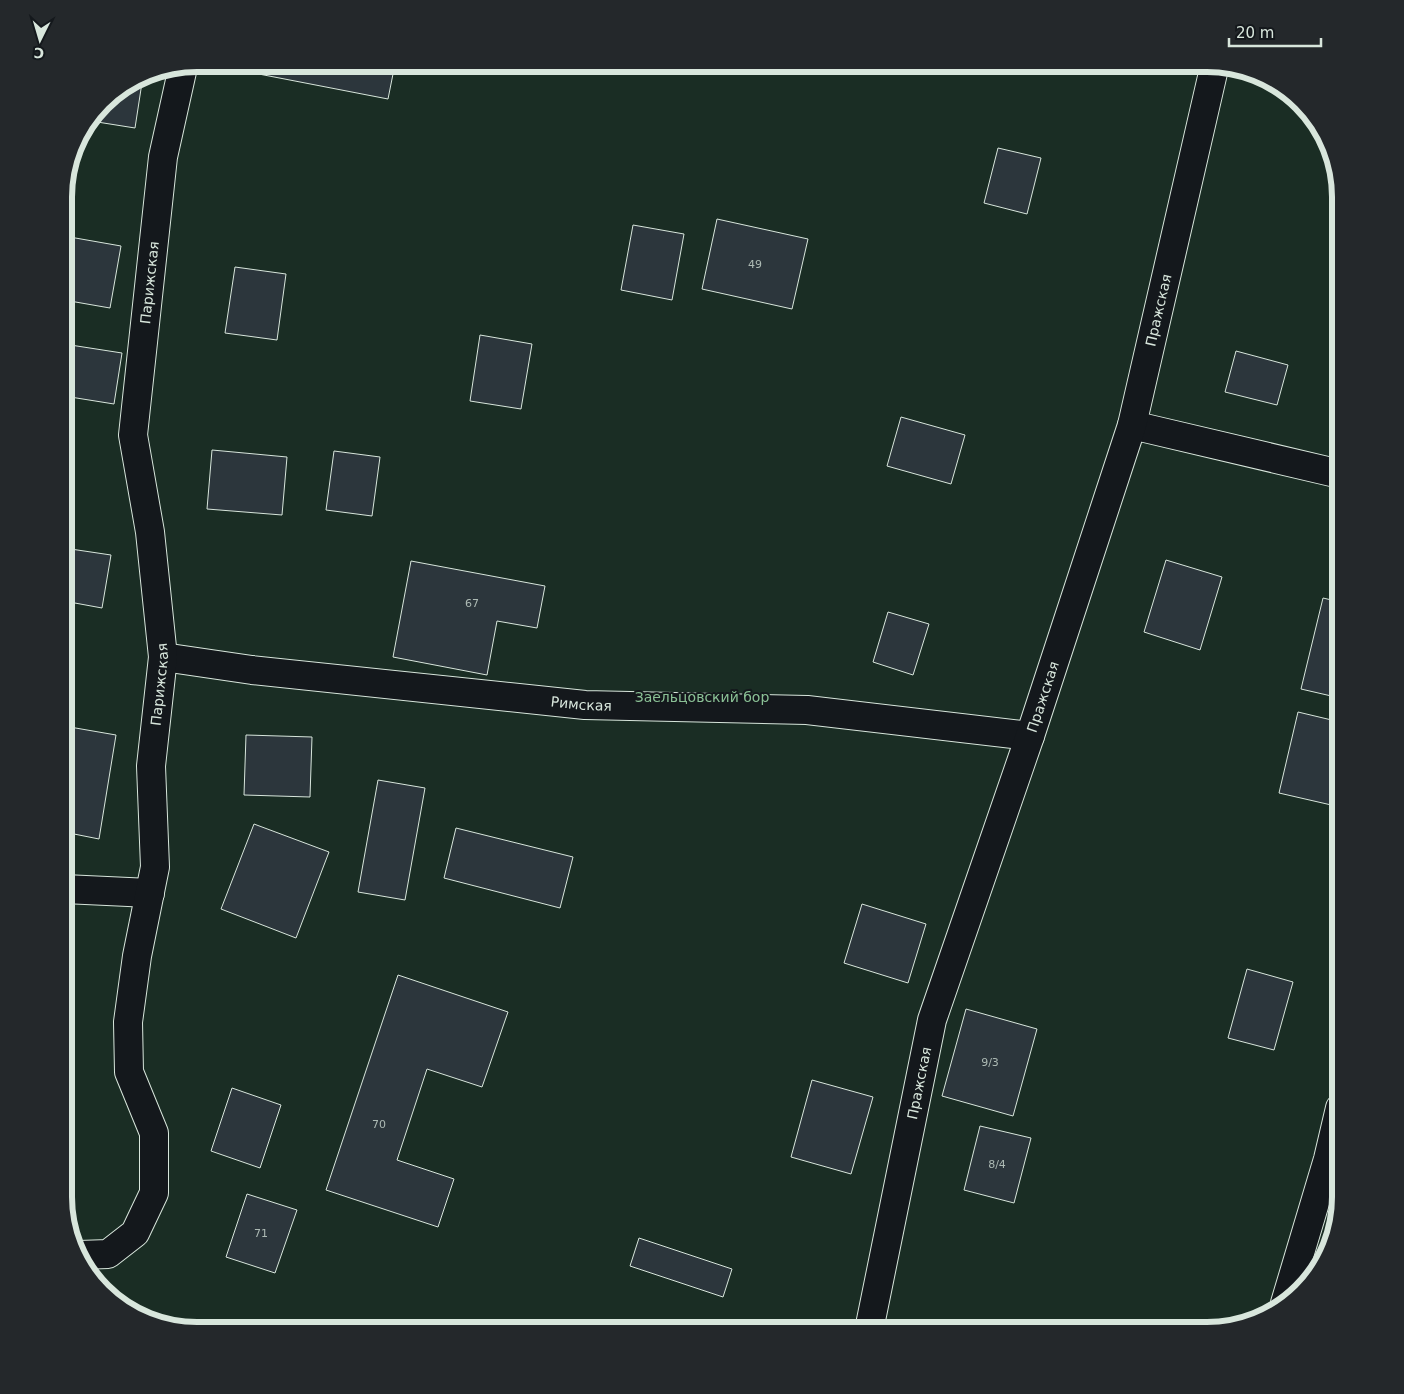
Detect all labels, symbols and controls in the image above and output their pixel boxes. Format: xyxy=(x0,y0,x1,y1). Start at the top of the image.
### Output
north arrow xyxy=(15,15,65,65)
scale bar xyxy=(1229,15,1322,47)
text: 20 m xyxy=(1236,24,1274,42)
text: С xyxy=(33,45,45,61)
street label: Парижская xyxy=(137,241,162,325)
house number: 49 xyxy=(748,258,762,271)
street label: Пражская xyxy=(1142,272,1174,348)
house number: 67 xyxy=(465,597,479,610)
street label: Парижская xyxy=(147,642,171,727)
street label: Пражская xyxy=(1024,659,1062,734)
park label: Заельцовский бор xyxy=(635,689,769,705)
street label: Римская xyxy=(550,693,612,714)
street label: Пражская xyxy=(904,1045,934,1121)
house number: 9/3 xyxy=(981,1056,999,1069)
house number: 70 xyxy=(372,1118,386,1131)
house number: 8/4 xyxy=(988,1158,1006,1171)
house number: 71 xyxy=(254,1227,268,1240)

